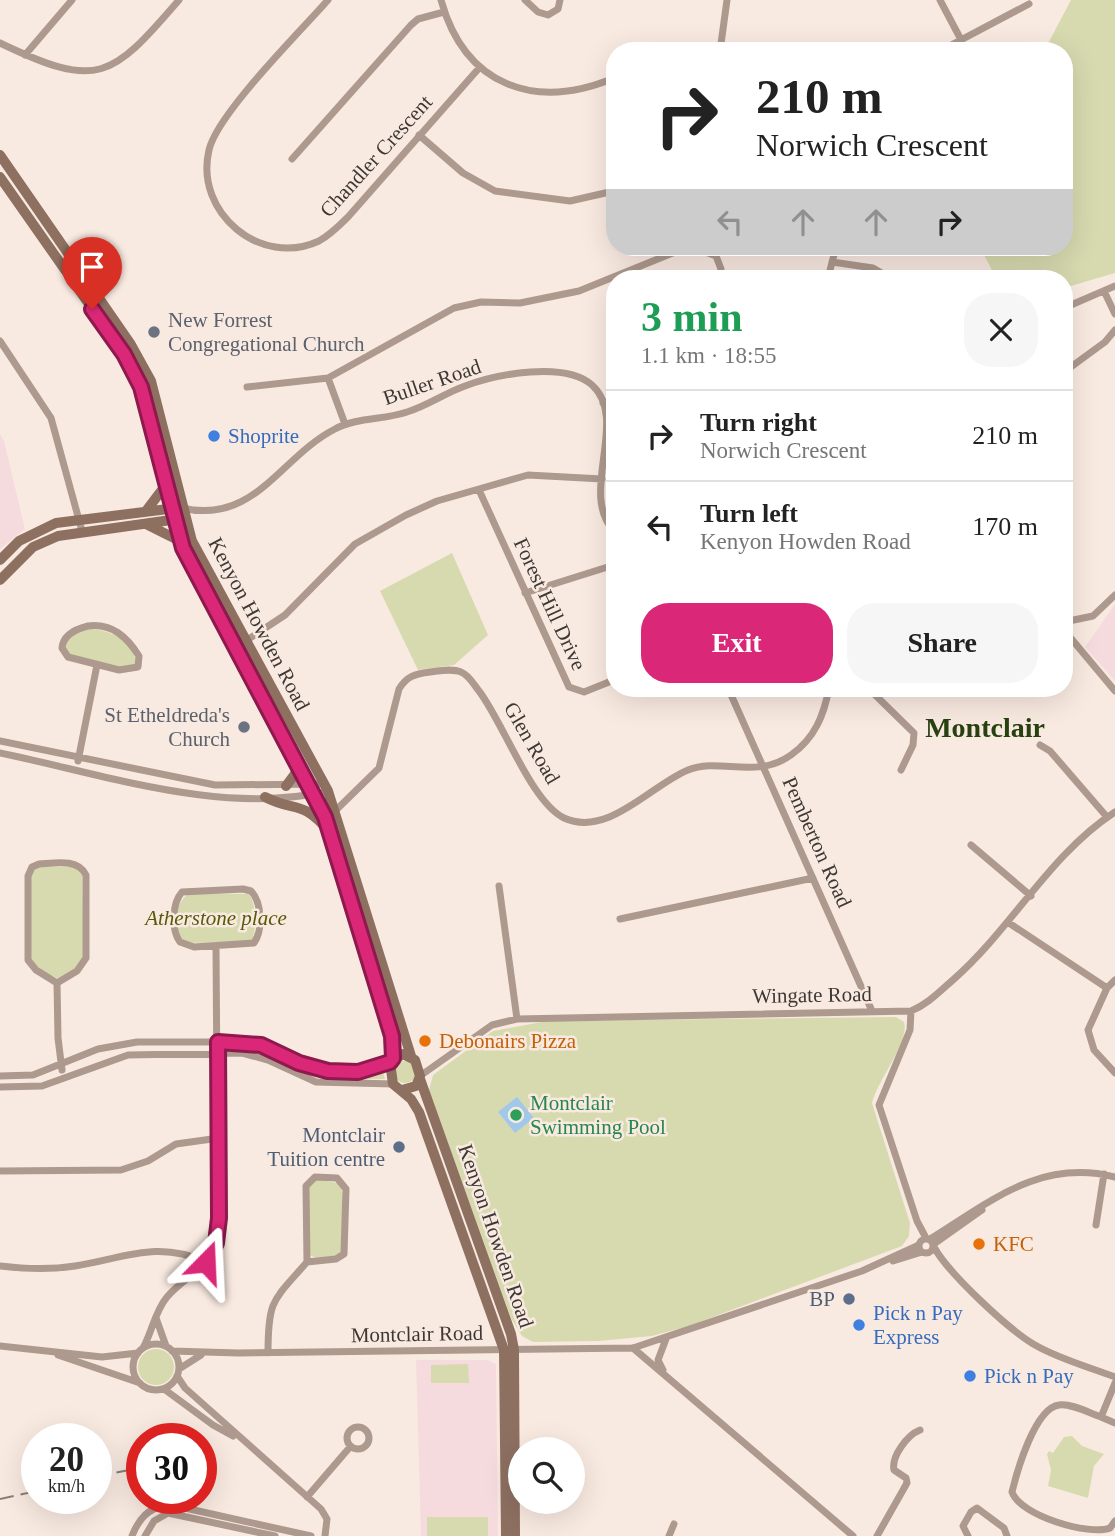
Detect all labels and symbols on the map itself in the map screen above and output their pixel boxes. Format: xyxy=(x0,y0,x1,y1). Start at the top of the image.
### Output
street label: Chandler Crescent xyxy=(315,90,437,222)
pin xyxy=(62,237,122,309)
place label: New Forrest Congregational Church xyxy=(168,308,365,356)
marker: New Forrest Congregational Church xyxy=(146,324,162,340)
street label: Buller Road xyxy=(380,354,485,410)
place label: Shoprite xyxy=(228,424,299,448)
marker: Shoprite xyxy=(206,428,222,444)
street label: Kenyon Howden Road xyxy=(203,533,315,715)
street label: Forest Hill Drive xyxy=(509,534,591,674)
street label: Glen Road xyxy=(499,698,565,789)
place label: St Etheldreda's Church xyxy=(104,703,230,751)
district label: Montclair xyxy=(925,712,1045,743)
marker: St Etheldreda's Church xyxy=(236,719,252,735)
street label: Pemberton Road xyxy=(777,773,857,912)
park label: Atherstone place xyxy=(143,906,287,930)
street label: Wingate Road xyxy=(752,982,873,1008)
place label: Debonairs Pizza xyxy=(439,1029,577,1053)
marker: Debonairs Pizza xyxy=(417,1033,433,1049)
place label: Montclair Swimming Pool xyxy=(530,1091,666,1139)
marker: Montclair Swimming Pool xyxy=(508,1107,524,1123)
place label: Montclair Tuition centre xyxy=(267,1123,385,1171)
marker: Montclair Tuition centre xyxy=(391,1139,407,1155)
street label: Kenyon Howden Road xyxy=(453,1141,539,1331)
position arrow xyxy=(169,1225,243,1299)
place label: KFC xyxy=(993,1232,1034,1256)
marker: KFC xyxy=(971,1236,987,1252)
place label: BP xyxy=(809,1287,835,1311)
marker: BP xyxy=(841,1291,857,1307)
place label: Pick n Pay Express xyxy=(873,1301,963,1349)
marker: Pick n Pay Express xyxy=(851,1317,867,1333)
street label: Montclair Road xyxy=(351,1321,484,1347)
place label: Pick n Pay xyxy=(984,1364,1074,1388)
marker: Pick n Pay xyxy=(962,1368,978,1384)
speed limit sign: 30 xyxy=(126,1423,217,1514)

